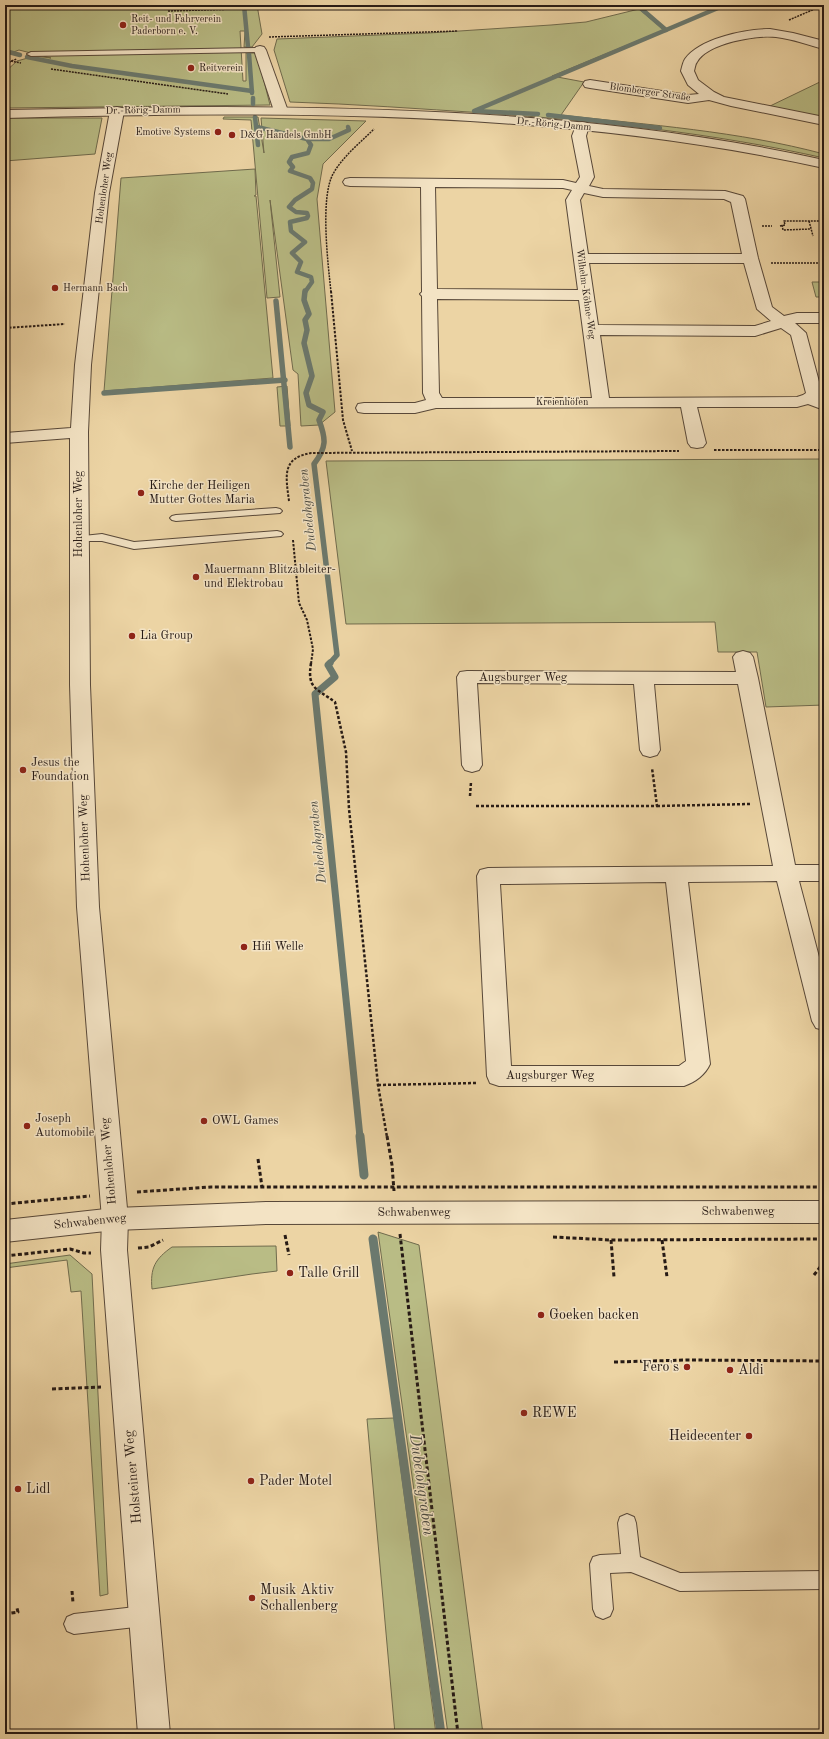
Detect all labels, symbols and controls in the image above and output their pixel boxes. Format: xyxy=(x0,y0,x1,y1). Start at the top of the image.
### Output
place label: Reit- und Fahrverein Paderborn e. V. xyxy=(131,14,222,36)
marker: Reit- und Fahrverein Paderborn e. V. xyxy=(118,20,128,30)
marker: Reitverein xyxy=(186,63,196,73)
place label: Reitverein xyxy=(199,63,244,73)
street label: Blomberger Straße xyxy=(609,81,692,103)
street label: Dr.-Rörig-Damm xyxy=(105,104,181,116)
street label: Dr.-Rörig-Damm xyxy=(516,116,592,132)
place label: Emotive Systems xyxy=(136,127,210,137)
marker: Emotive Systems xyxy=(213,127,223,137)
marker: D&G Handels GmbH xyxy=(227,130,237,140)
place label: D&G Handels GmbH xyxy=(240,130,332,140)
street label: Hohenloher Weg xyxy=(94,151,114,225)
street label: Wilhelm-Köhne-Weg xyxy=(575,248,597,341)
marker: Hermann Bach xyxy=(50,283,60,293)
place label: Hermann Bach xyxy=(63,283,128,293)
street label: Kreienhöfen xyxy=(536,397,589,407)
water label: Dubelohgraben xyxy=(297,467,319,553)
street label: Hohenloher Weg xyxy=(73,470,85,558)
place label: Kirche der Heiligen Mutter Gottes Maria xyxy=(149,480,255,506)
marker: Kirche der Heiligen Mutter Gottes Maria xyxy=(136,488,146,498)
place label: Mauermann Blitzableiter- und Elektrobau xyxy=(204,564,336,590)
marker: Mauermann Blitzableiter- und Elektrobau xyxy=(191,572,201,582)
place label: Lia Group xyxy=(140,630,193,642)
marker: Lia Group xyxy=(127,631,137,641)
street label: Augsburger Weg xyxy=(479,672,568,684)
place label: Jesus the Foundation xyxy=(31,757,90,783)
marker: Jesus the Foundation xyxy=(18,765,28,775)
street label: Hohenloher Weg xyxy=(77,794,93,882)
water label: Dubelohgraben xyxy=(307,799,329,885)
place label: Hifi Welle xyxy=(252,941,304,953)
marker: Hifi Welle xyxy=(239,942,249,952)
street label: Augsburger Weg xyxy=(506,1070,595,1082)
place label: Joseph Automobile xyxy=(35,1113,95,1139)
place label: OWL Games xyxy=(212,1115,278,1127)
marker: OWL Games xyxy=(199,1116,209,1126)
street label: Hohenloher Weg xyxy=(99,1117,119,1205)
marker: Joseph Automobile xyxy=(22,1121,32,1131)
street label: Schwabenweg xyxy=(702,1206,775,1218)
street label: Schwabenweg xyxy=(378,1207,451,1219)
street label: Schwabenweg xyxy=(53,1212,127,1232)
place label: Talle Grill xyxy=(298,1266,359,1280)
marker: Talle Grill xyxy=(285,1268,295,1278)
place label: Goeken backen xyxy=(549,1308,640,1322)
marker: Goeken backen xyxy=(536,1310,546,1320)
place label: Fero's xyxy=(642,1360,679,1374)
marker: Fero's xyxy=(682,1362,692,1372)
place label: Aldi xyxy=(738,1363,764,1377)
marker: Aldi xyxy=(725,1365,735,1375)
place label: REWE xyxy=(532,1406,576,1420)
marker: REWE xyxy=(519,1408,529,1418)
street label: Holsteiner Weg xyxy=(122,1429,144,1525)
place label: Heidecenter xyxy=(669,1429,741,1443)
marker: Heidecenter xyxy=(744,1431,754,1441)
water label: Dubelohgraben xyxy=(406,1432,436,1537)
place label: Pader Motel xyxy=(259,1474,332,1488)
marker: Pader Motel xyxy=(246,1476,256,1486)
place label: Lidl xyxy=(26,1482,50,1496)
marker: Lidl xyxy=(13,1484,23,1494)
place label: Musik Aktiv Schallenberg xyxy=(260,1583,338,1613)
marker: Musik Aktiv Schallenberg xyxy=(247,1593,257,1603)

